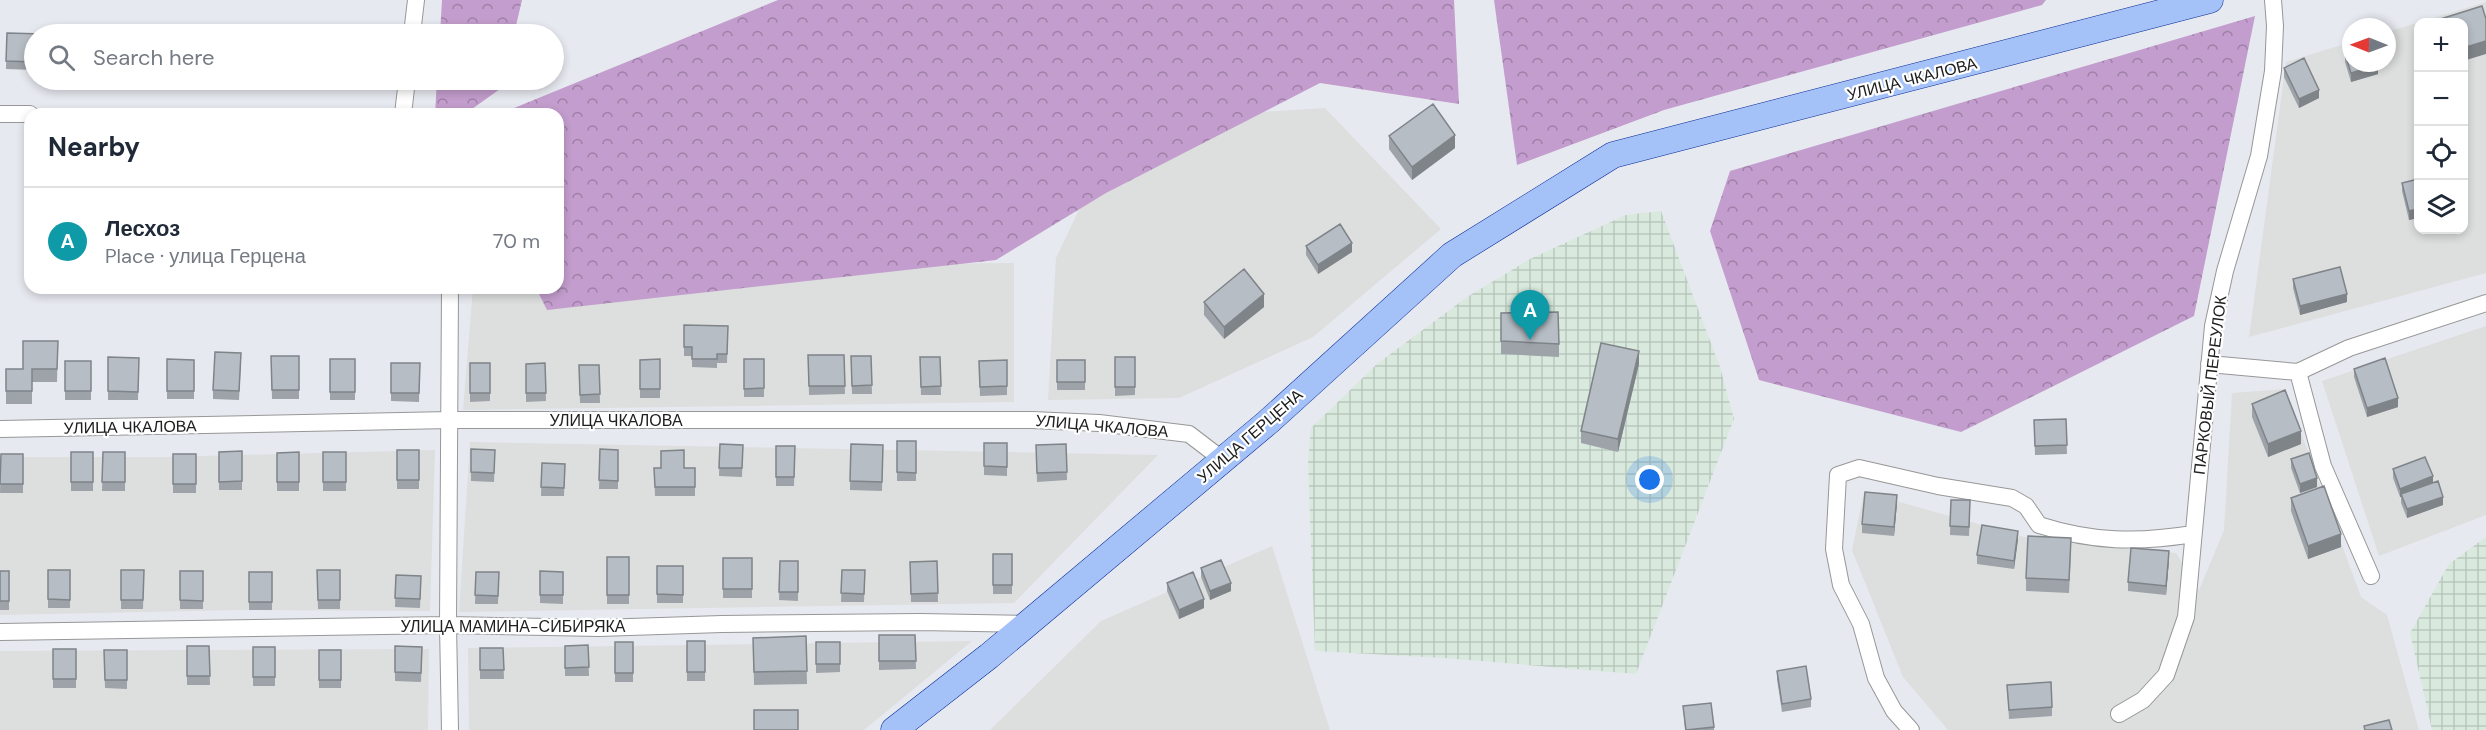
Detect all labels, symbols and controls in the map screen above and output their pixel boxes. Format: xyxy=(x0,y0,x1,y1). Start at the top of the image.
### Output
north arrow xyxy=(2342,18,2396,72)
map controls xyxy=(2414,18,2468,234)
button: + xyxy=(2414,18,2468,72)
search box xyxy=(24,24,564,90)
icon: search xyxy=(45,41,78,74)
text: Search here xyxy=(93,43,214,72)
street label: УЛИЦА ЧКАЛОВА xyxy=(1845,53,1979,105)
button: − xyxy=(2414,72,2468,126)
button: locate xyxy=(2414,126,2468,180)
text: Nearby xyxy=(48,130,140,164)
button: layers xyxy=(2414,180,2468,234)
text: Лесхоз xyxy=(105,214,180,243)
text: A xyxy=(60,228,75,254)
text: 70 m xyxy=(493,228,540,254)
text: Place · улица Герцена xyxy=(105,243,306,269)
pin: A xyxy=(1510,290,1550,340)
street label: ПАРКОВЫЙ ПЕРЕУЛОК xyxy=(2189,294,2231,476)
street label: УЛИЦА ГЕРЦЕНА xyxy=(1193,384,1307,488)
street label: УЛИЦА ЧКАЛОВА xyxy=(549,410,683,431)
street label: УЛИЦА ЧКАЛОВА xyxy=(1035,410,1170,442)
street label: УЛИЦА ЧКАЛОВА xyxy=(63,415,197,439)
your location xyxy=(1635,465,1664,494)
street label: УЛИЦА МАМИНА-СИБИРЯКА xyxy=(400,616,626,637)

